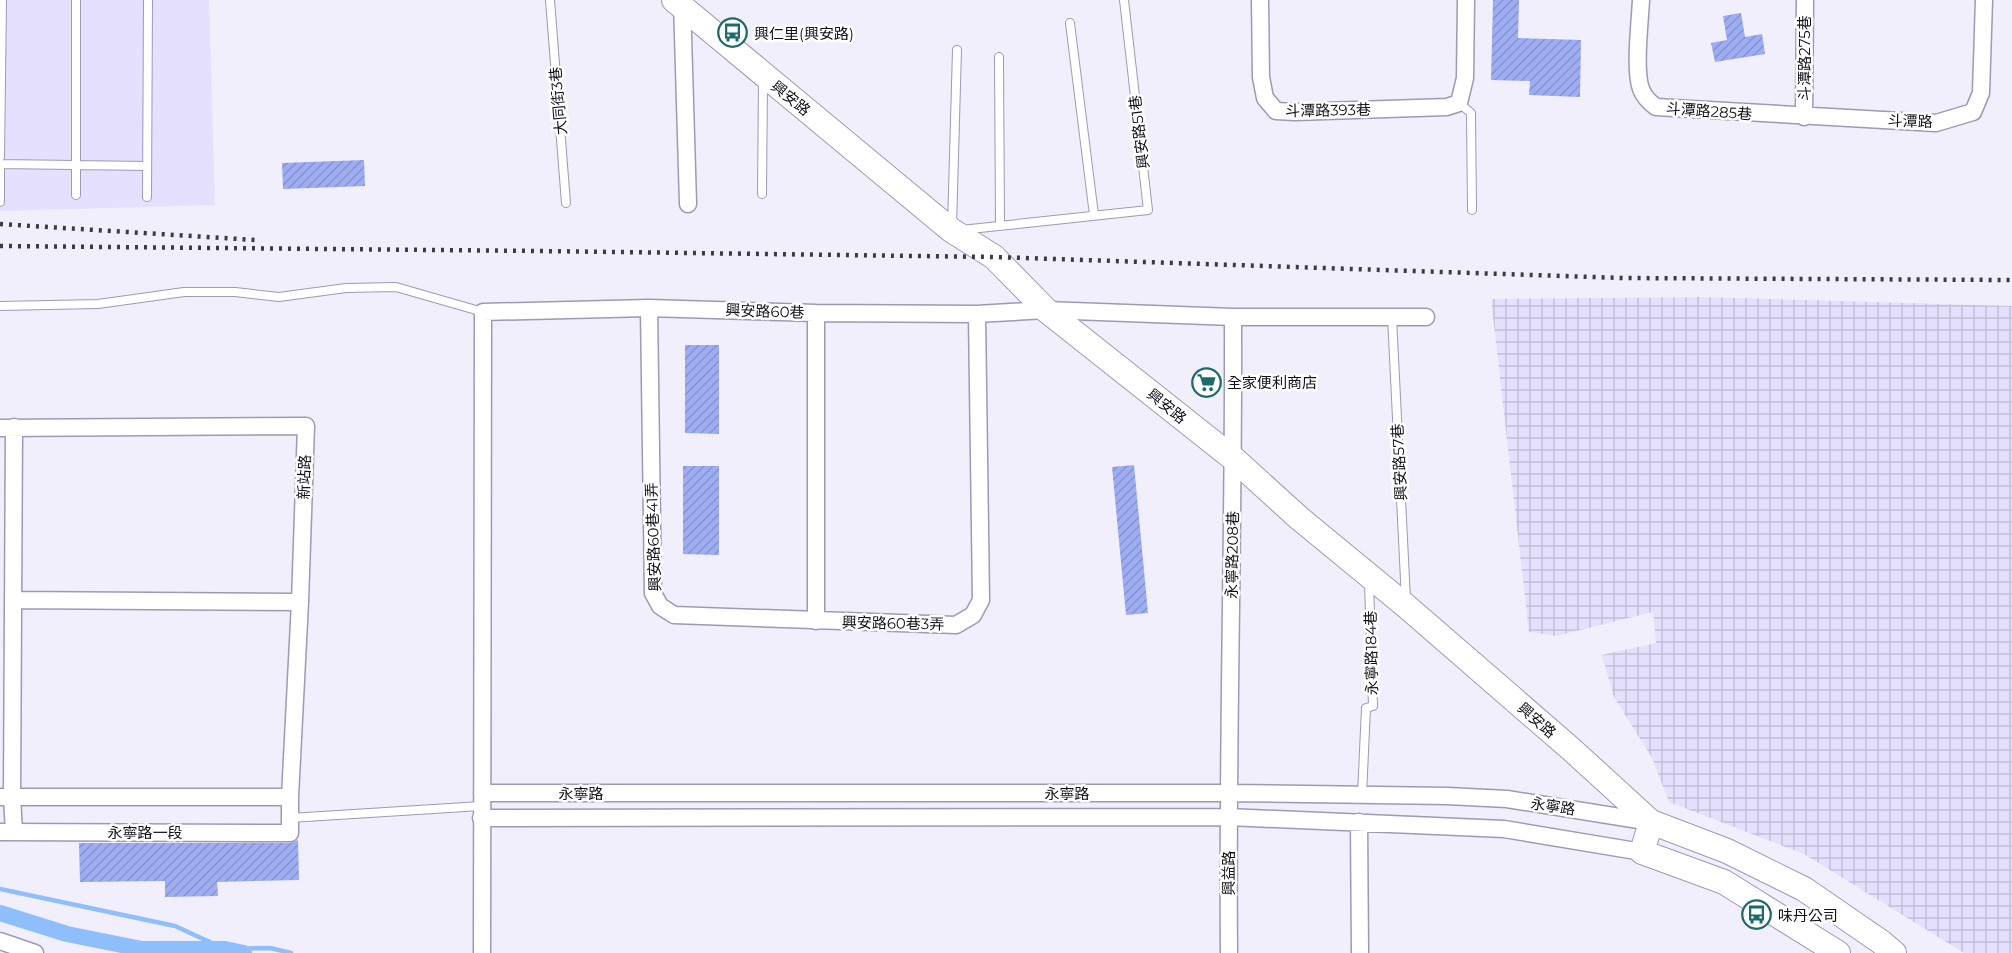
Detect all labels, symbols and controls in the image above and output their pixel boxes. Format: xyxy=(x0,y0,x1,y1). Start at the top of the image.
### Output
street label: 斗潭路275巷 xyxy=(1795,15,1814,101)
bus stop icon: 興仁里(興安路) xyxy=(717,17,749,49)
place label: 興仁里(興安路) xyxy=(754,24,854,43)
street label: 大同街3巷 xyxy=(546,66,570,136)
street label: 興安路 xyxy=(768,76,814,120)
street label: 興安路51巷 xyxy=(1125,94,1153,170)
street label: 斗潭路285巷 xyxy=(1665,99,1753,123)
street label: 斗潭路393巷 xyxy=(1285,100,1371,120)
street label: 斗潭路 xyxy=(1887,111,1933,131)
street label: 興安路60巷 xyxy=(725,300,805,322)
supermarket icon: 全家便利商店 xyxy=(1190,366,1222,398)
place label: 全家便利商店 xyxy=(1227,373,1317,392)
street label: 興安路 xyxy=(1144,384,1190,428)
street label: 興安路57巷 xyxy=(1387,423,1411,501)
street label: 新站路 xyxy=(294,454,314,500)
street label: 興安路60巷41弄 xyxy=(642,482,664,592)
street label: 永寧路208巷 xyxy=(1222,511,1242,599)
street label: 永寧路184巷 xyxy=(1361,610,1381,696)
street label: 興安路60巷3弄 xyxy=(842,613,944,633)
street label: 興安路 xyxy=(1514,698,1560,742)
street label: 永寧路 xyxy=(558,784,604,803)
street label: 永寧路 xyxy=(1044,784,1090,803)
street label: 永寧路 xyxy=(1529,793,1577,819)
street label: 永寧路一段 xyxy=(107,823,183,842)
street label: 興益路 xyxy=(1219,850,1238,896)
bus stop icon: 味丹公司 xyxy=(1741,899,1773,931)
place label: 味丹公司 xyxy=(1778,906,1838,925)

